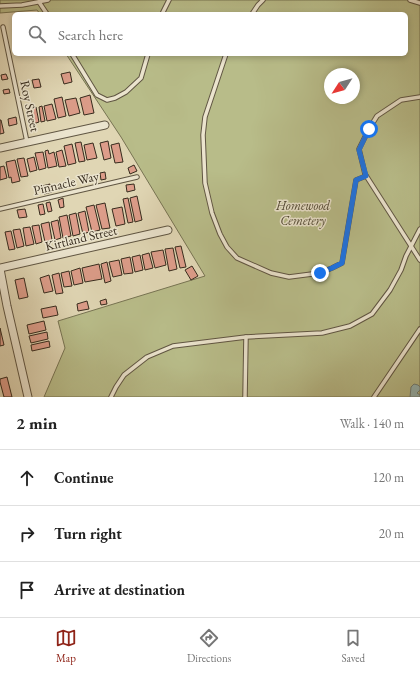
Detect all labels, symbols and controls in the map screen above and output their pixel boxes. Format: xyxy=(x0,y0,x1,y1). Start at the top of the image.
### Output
search box xyxy=(12,12,408,56)
icon: search xyxy=(26,23,48,45)
text: Search here xyxy=(58,25,123,44)
north arrow xyxy=(324,68,360,104)
street label: Roy Street xyxy=(16,79,44,133)
route start xyxy=(360,120,378,138)
street label: Pinnacle Way xyxy=(32,167,101,199)
park label: Homewood Cemetery xyxy=(275,197,330,229)
street label: Kirtland Street xyxy=(43,221,119,255)
route end xyxy=(311,264,329,282)
text: 2 min xyxy=(16,412,57,434)
text: Walk · 140 m xyxy=(340,415,404,432)
icon: ahead xyxy=(16,467,38,489)
text: Continue xyxy=(54,468,114,487)
text: 120 m xyxy=(373,469,404,486)
icon: right xyxy=(16,523,38,545)
text: Turn right xyxy=(54,524,122,543)
text: 20 m xyxy=(379,525,404,542)
icon: arrive xyxy=(16,579,38,601)
text: Arrive at destination xyxy=(54,580,185,599)
tab: Map xyxy=(55,627,77,665)
tab: Directions xyxy=(187,627,231,665)
tab: Saved xyxy=(341,627,365,665)

